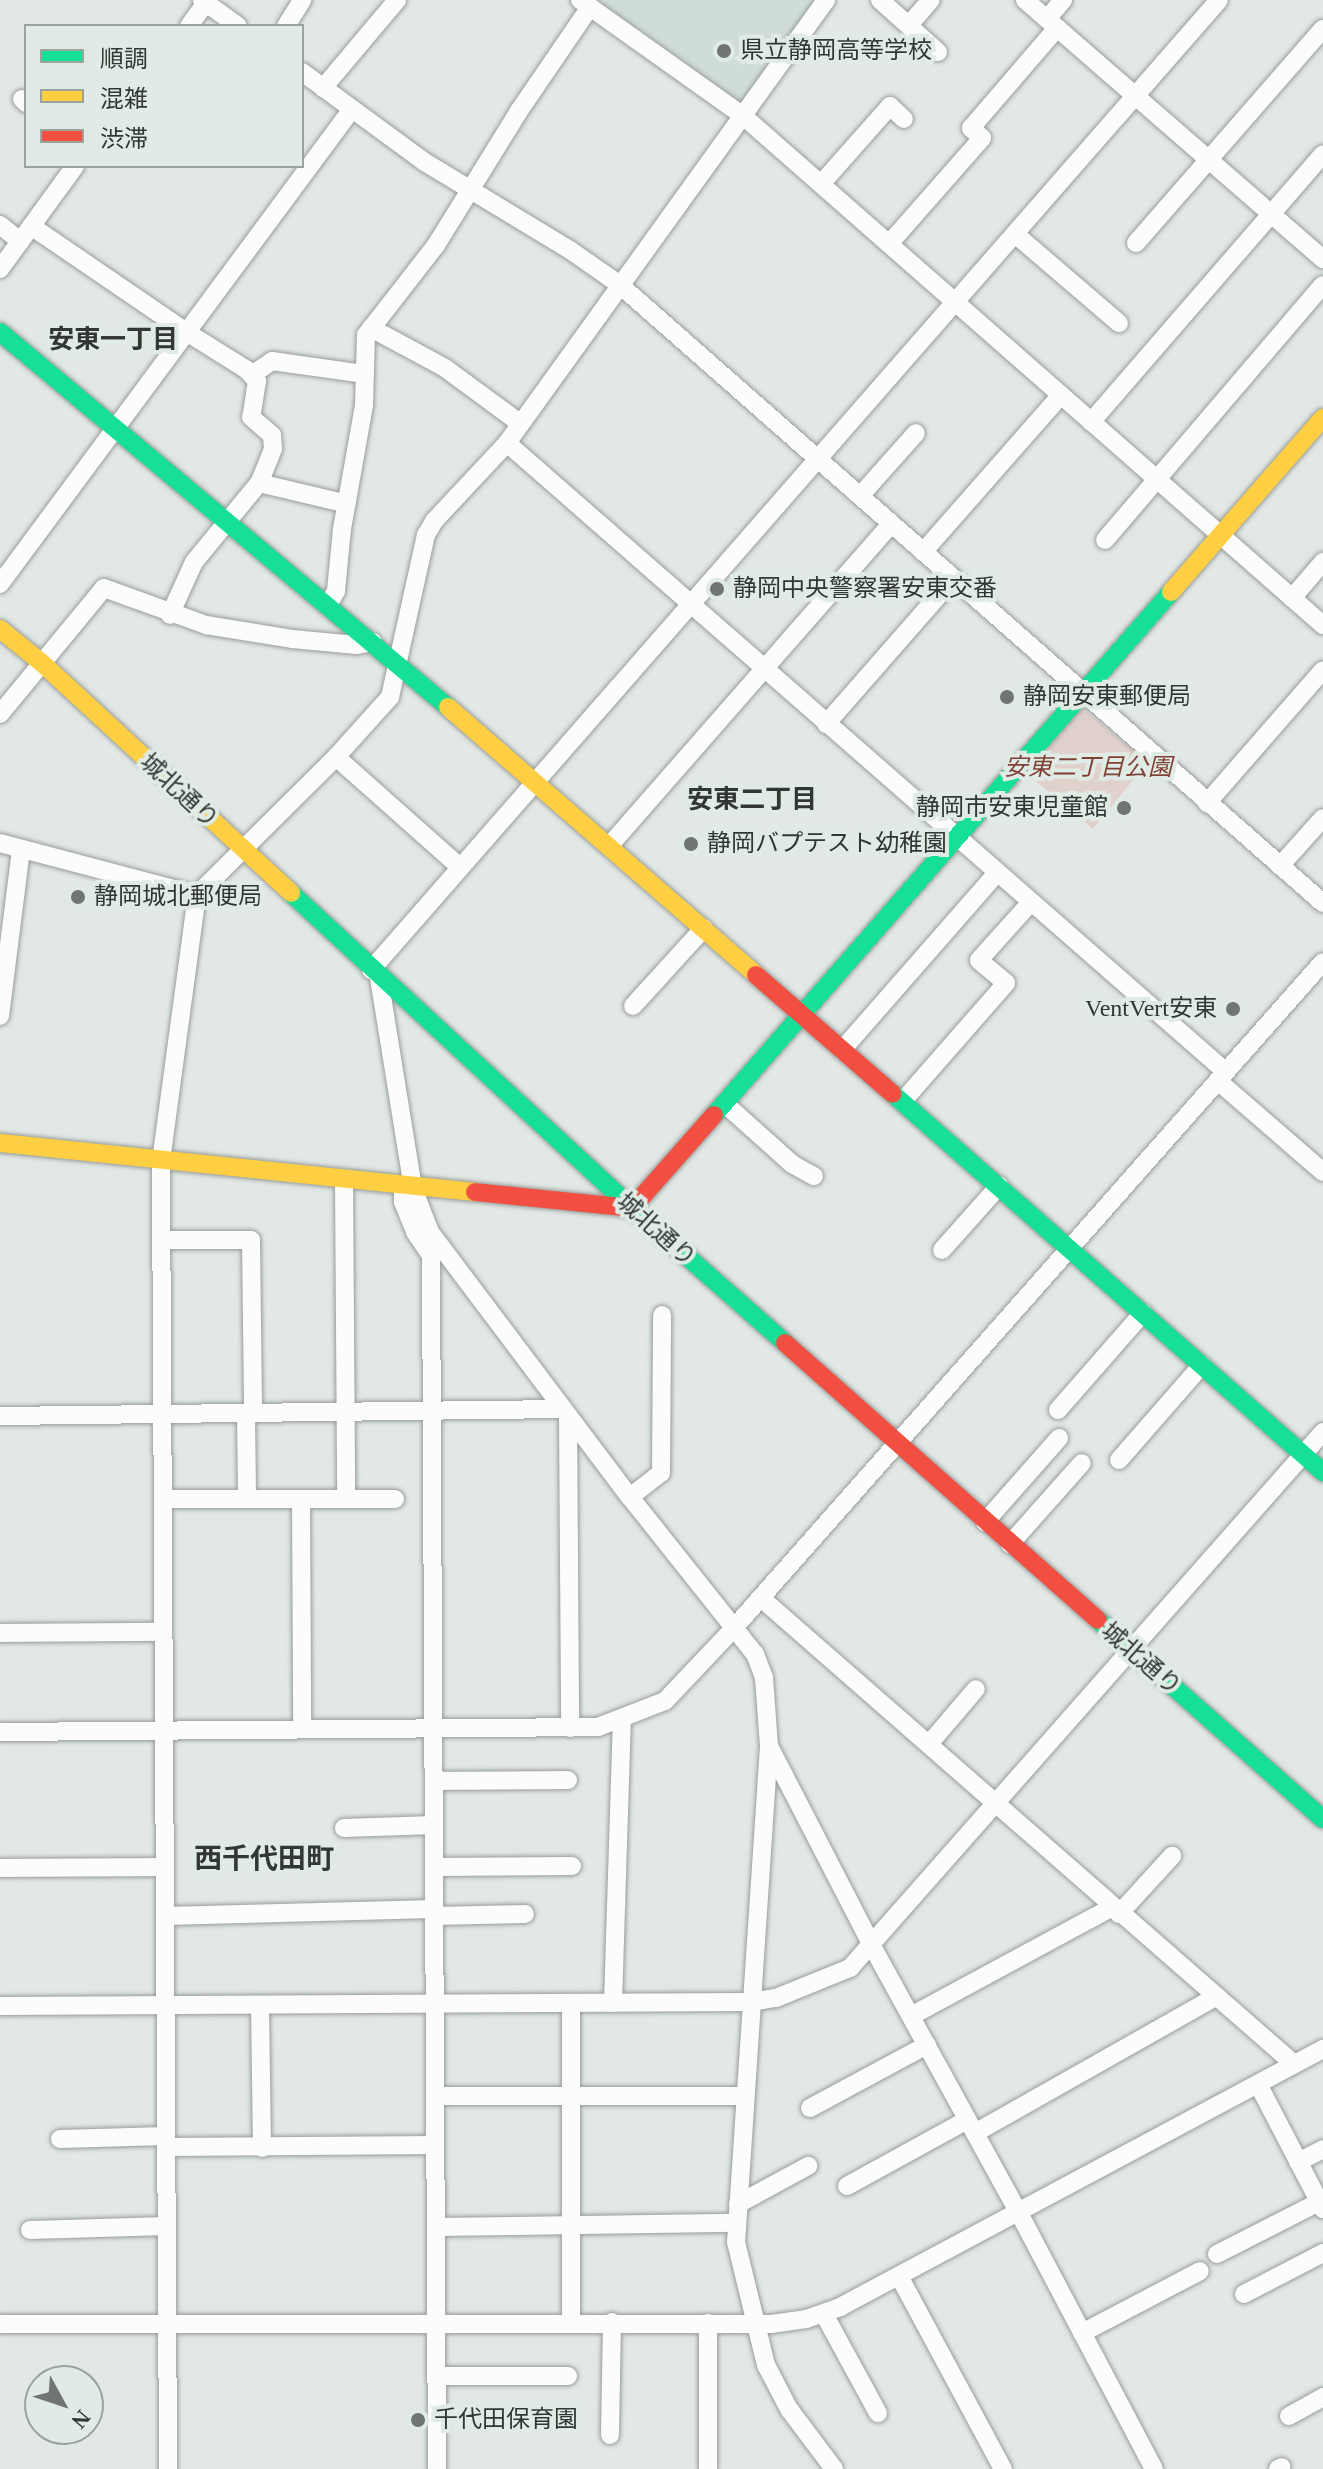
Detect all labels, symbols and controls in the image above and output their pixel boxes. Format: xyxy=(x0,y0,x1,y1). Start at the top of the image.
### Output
legend xyxy=(24,24,304,168)
place label: 県立静岡高等学校 xyxy=(740,37,932,65)
marker: 県立静岡高等学校 xyxy=(715,42,733,60)
text: 順調 xyxy=(100,46,148,72)
text: 混雑 xyxy=(100,86,148,112)
text: 渋滞 xyxy=(100,126,148,152)
district label: 安東一丁目 xyxy=(48,324,178,356)
place label: 静岡中央警察署安東交番 xyxy=(733,575,997,603)
marker: 静岡中央警察署安東交番 xyxy=(708,580,726,598)
place label: 静岡安東郵便局 xyxy=(1023,683,1191,711)
marker: 静岡安東郵便局 xyxy=(998,688,1016,706)
street label: 城北通り xyxy=(134,748,224,834)
park label: 安東二丁目公園 xyxy=(1004,754,1172,782)
district label: 安東二丁目 xyxy=(687,784,817,816)
place label: 静岡市安東児童館 xyxy=(916,794,1108,822)
marker: 静岡市安東児童館 xyxy=(1115,799,1133,817)
place label: 静岡バプテスト幼稚園 xyxy=(707,830,947,858)
marker: 静岡バプテスト幼稚園 xyxy=(682,835,700,853)
place label: 静岡城北郵便局 xyxy=(94,883,262,911)
marker: 静岡城北郵便局 xyxy=(69,888,87,906)
place label: VentVert安東 xyxy=(1085,995,1217,1023)
marker: VentVert安東 xyxy=(1224,1000,1242,1018)
street label: 城北通り xyxy=(611,1187,701,1273)
street label: 城北通り xyxy=(1095,1617,1187,1701)
district label: 西千代田町 xyxy=(194,1842,334,1876)
north arrow xyxy=(24,2365,104,2445)
text: N xyxy=(67,2405,96,2434)
place label: 千代田保育園 xyxy=(434,2406,578,2434)
marker: 千代田保育園 xyxy=(409,2411,427,2429)

